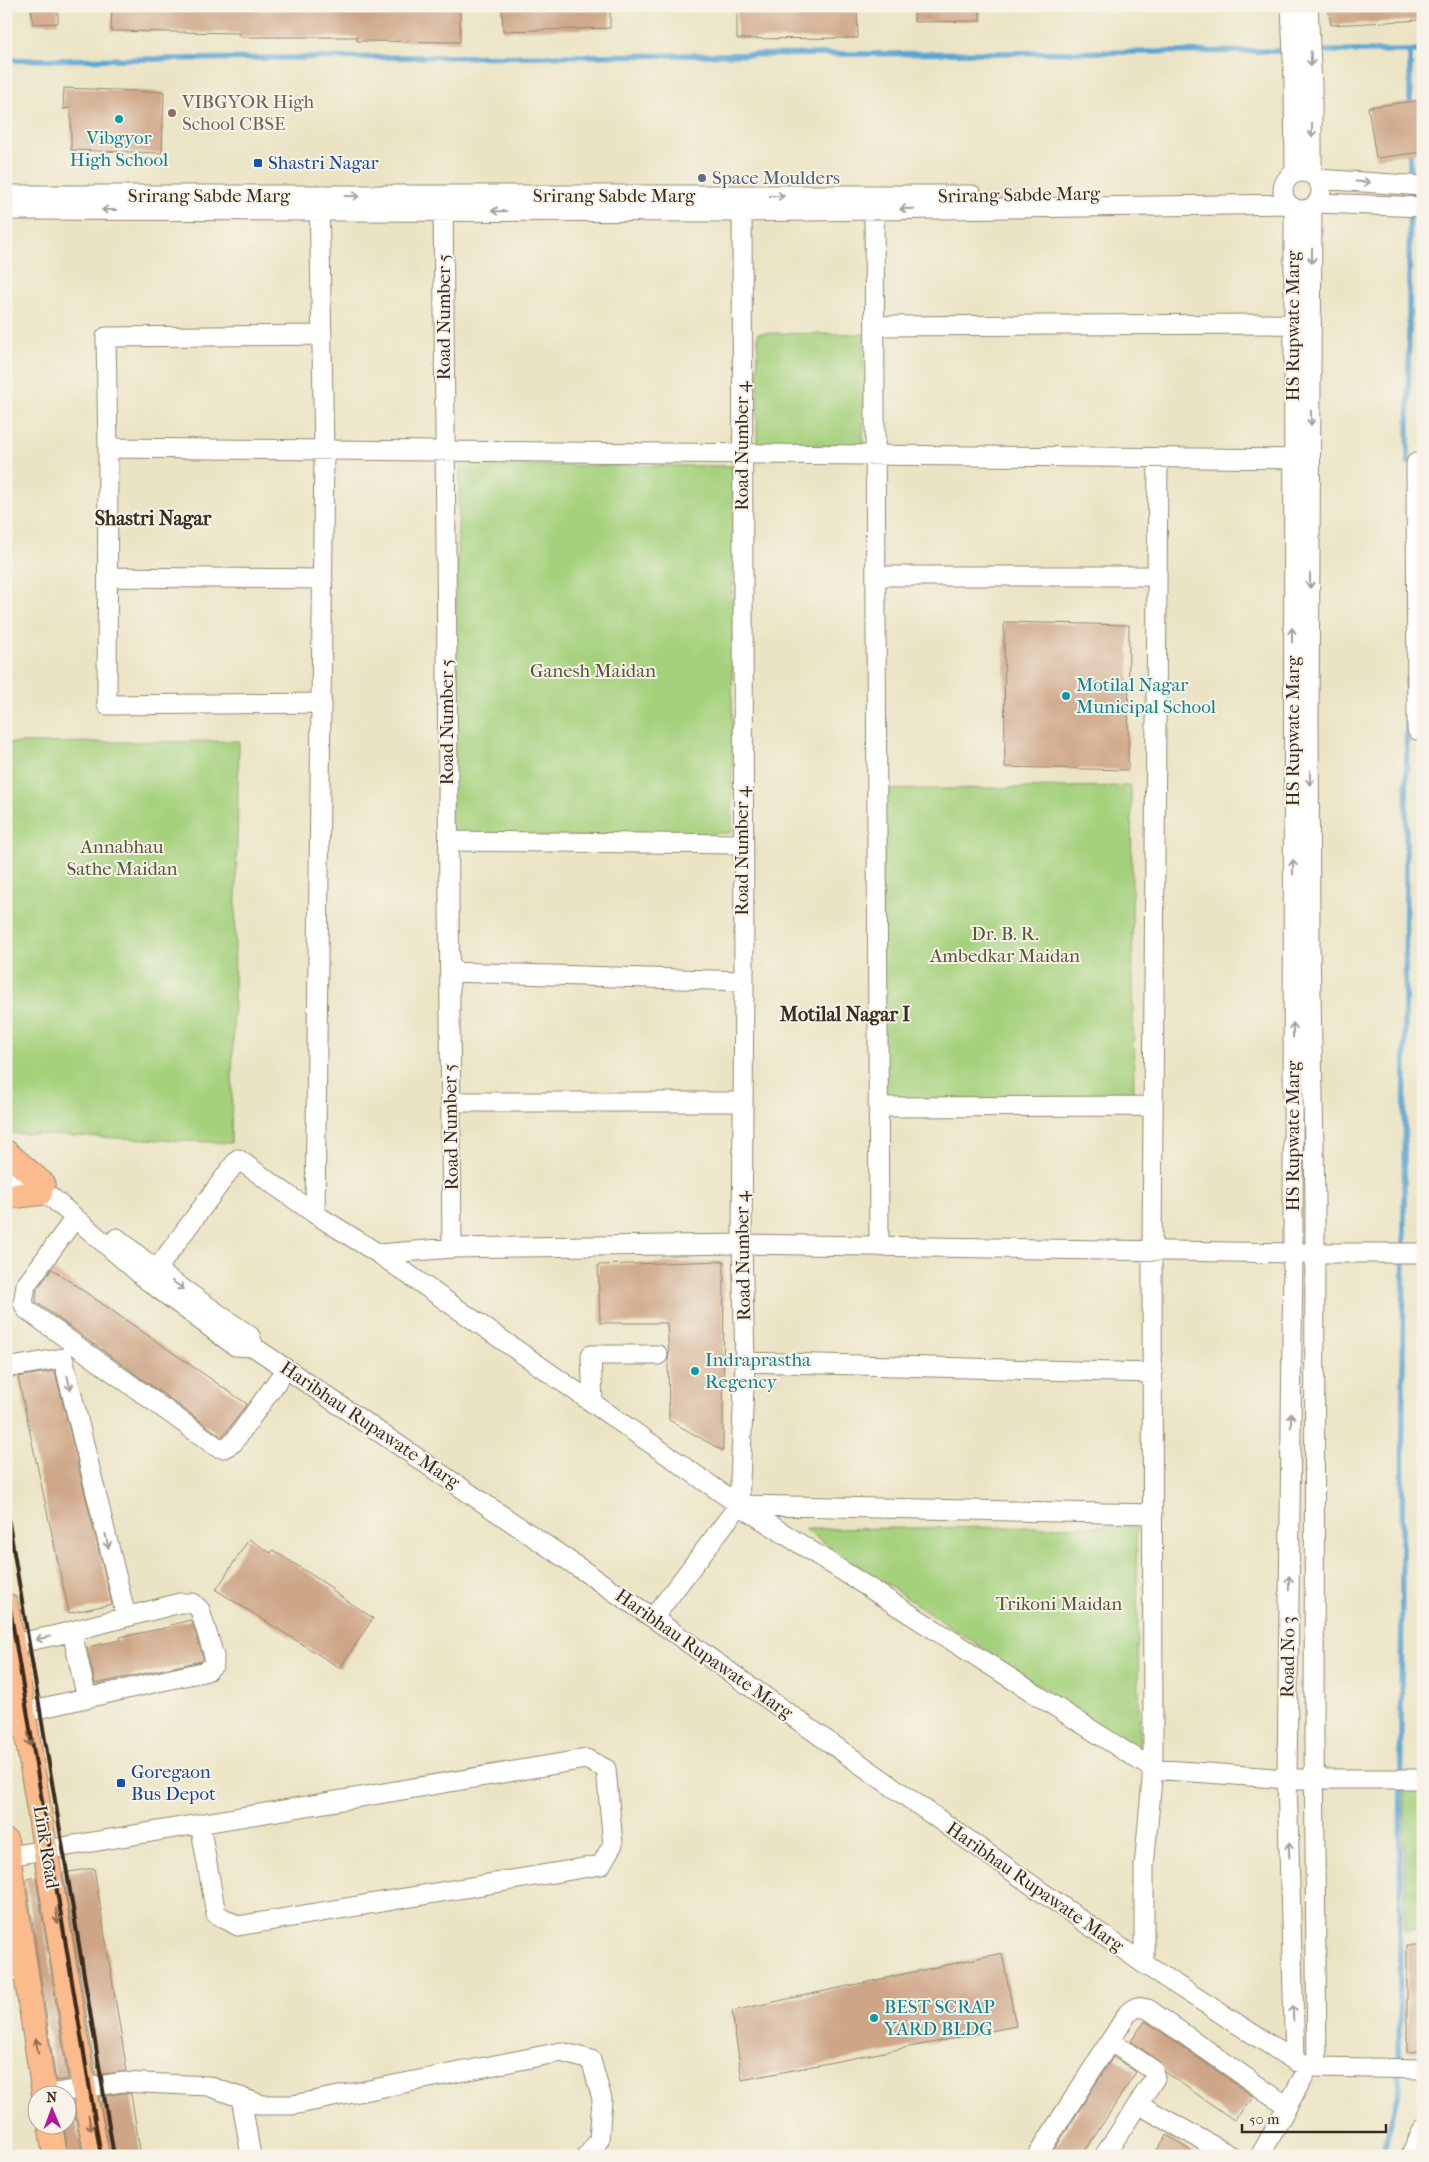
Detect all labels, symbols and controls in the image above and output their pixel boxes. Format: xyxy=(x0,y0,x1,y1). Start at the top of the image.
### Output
one-way arrow xyxy=(1307,51,1316,67)
place label: VIBGYOR High School CBSE xyxy=(181,91,315,135)
marker: VIBGYOR High School CBSE xyxy=(166,107,178,119)
marker: Vibgyor High School xyxy=(113,113,125,125)
one-way arrow xyxy=(1307,122,1317,138)
place label: Vibgyor High School xyxy=(70,127,168,171)
place label: Shastri Nagar xyxy=(268,152,380,174)
marker: Shastri Nagar xyxy=(252,157,264,169)
place label: Space Moulders xyxy=(712,167,840,189)
marker: Space Moulders xyxy=(696,172,708,184)
one-way arrow xyxy=(1354,178,1370,187)
street label: Srirang Sabde Marg xyxy=(938,183,1101,207)
street label: Srirang Sabde Marg xyxy=(128,185,291,207)
street label: Srirang Sabde Marg xyxy=(533,185,696,207)
one-way arrow xyxy=(344,191,360,201)
one-way arrow xyxy=(769,191,785,201)
one-way arrow xyxy=(899,204,916,214)
one-way arrow xyxy=(102,205,118,215)
one-way arrow xyxy=(492,206,508,216)
one-way arrow xyxy=(1307,247,1317,263)
street label: HS Rupwate Marg xyxy=(1282,250,1304,401)
street label: Road Number 5 xyxy=(433,254,455,380)
street label: Road Number 4 xyxy=(731,380,753,511)
one-way arrow xyxy=(1306,410,1316,426)
district label: Shastri Nagar xyxy=(95,507,212,530)
one-way arrow xyxy=(1305,572,1315,588)
one-way arrow xyxy=(1287,627,1297,643)
street label: HS Rupwate Marg xyxy=(1282,655,1304,806)
street label: Road Number 5 xyxy=(436,659,458,785)
park label: Ganesh Maidan xyxy=(530,660,656,682)
place label: Motilal Nagar Municipal School xyxy=(1076,674,1216,718)
marker: Motilal Nagar Municipal School xyxy=(1060,690,1072,702)
one-way arrow xyxy=(1305,770,1315,786)
street label: Road Number 4 xyxy=(731,785,753,916)
park label: Annabhau Sathe Maidan xyxy=(66,836,178,880)
one-way arrow xyxy=(1288,859,1298,876)
park label: Dr. B. R. Ambedkar Maidan xyxy=(929,923,1080,967)
district label: Motilal Nagar I xyxy=(779,1003,910,1026)
one-way arrow xyxy=(1288,1022,1298,1038)
street label: HS Rupwate Marg xyxy=(1282,1060,1304,1211)
street label: Road Number 5 xyxy=(439,1064,463,1190)
street label: Road Number 4 xyxy=(731,1190,755,1321)
one-way arrow xyxy=(171,1280,185,1290)
place label: Indraprastha Regency xyxy=(705,1349,811,1393)
street label: Haribhau Rupawate Marg xyxy=(276,1357,465,1494)
marker: Indraprastha Regency xyxy=(689,1365,701,1377)
one-way arrow xyxy=(65,1374,75,1390)
one-way arrow xyxy=(1286,1413,1296,1429)
one-way arrow xyxy=(103,1532,112,1548)
one-way arrow xyxy=(1284,1575,1294,1592)
street label: Haribhau Rupawate Marg xyxy=(611,1584,798,1724)
park label: Trikoni Maidan xyxy=(996,1593,1122,1615)
street label: Road No 3 xyxy=(1276,1616,1300,1698)
one-way arrow xyxy=(35,1634,51,1644)
one-way arrow xyxy=(24,1731,34,1747)
place label: Goregaon Bus Depot xyxy=(131,1761,216,1805)
marker: Goregaon Bus Depot xyxy=(115,1777,127,1789)
street label: Link Road xyxy=(29,1804,64,1891)
street label: Haribhau Rupawate Marg xyxy=(942,1817,1129,1957)
one-way arrow xyxy=(1284,1843,1293,1859)
one-way arrow xyxy=(52,1907,62,1923)
place label: BEST SCRAP YARD BLDG xyxy=(883,1996,995,2040)
one-way arrow xyxy=(1289,2005,1298,2021)
marker: BEST SCRAP YARD BLDG xyxy=(868,2012,880,2024)
one-way arrow xyxy=(31,2039,41,2055)
north arrow xyxy=(28,2084,78,2134)
text: N xyxy=(46,2089,58,2106)
scale bar xyxy=(1242,2102,1385,2134)
text: 50 m xyxy=(1249,2110,1280,2128)
one-way arrow xyxy=(86,2114,96,2130)

